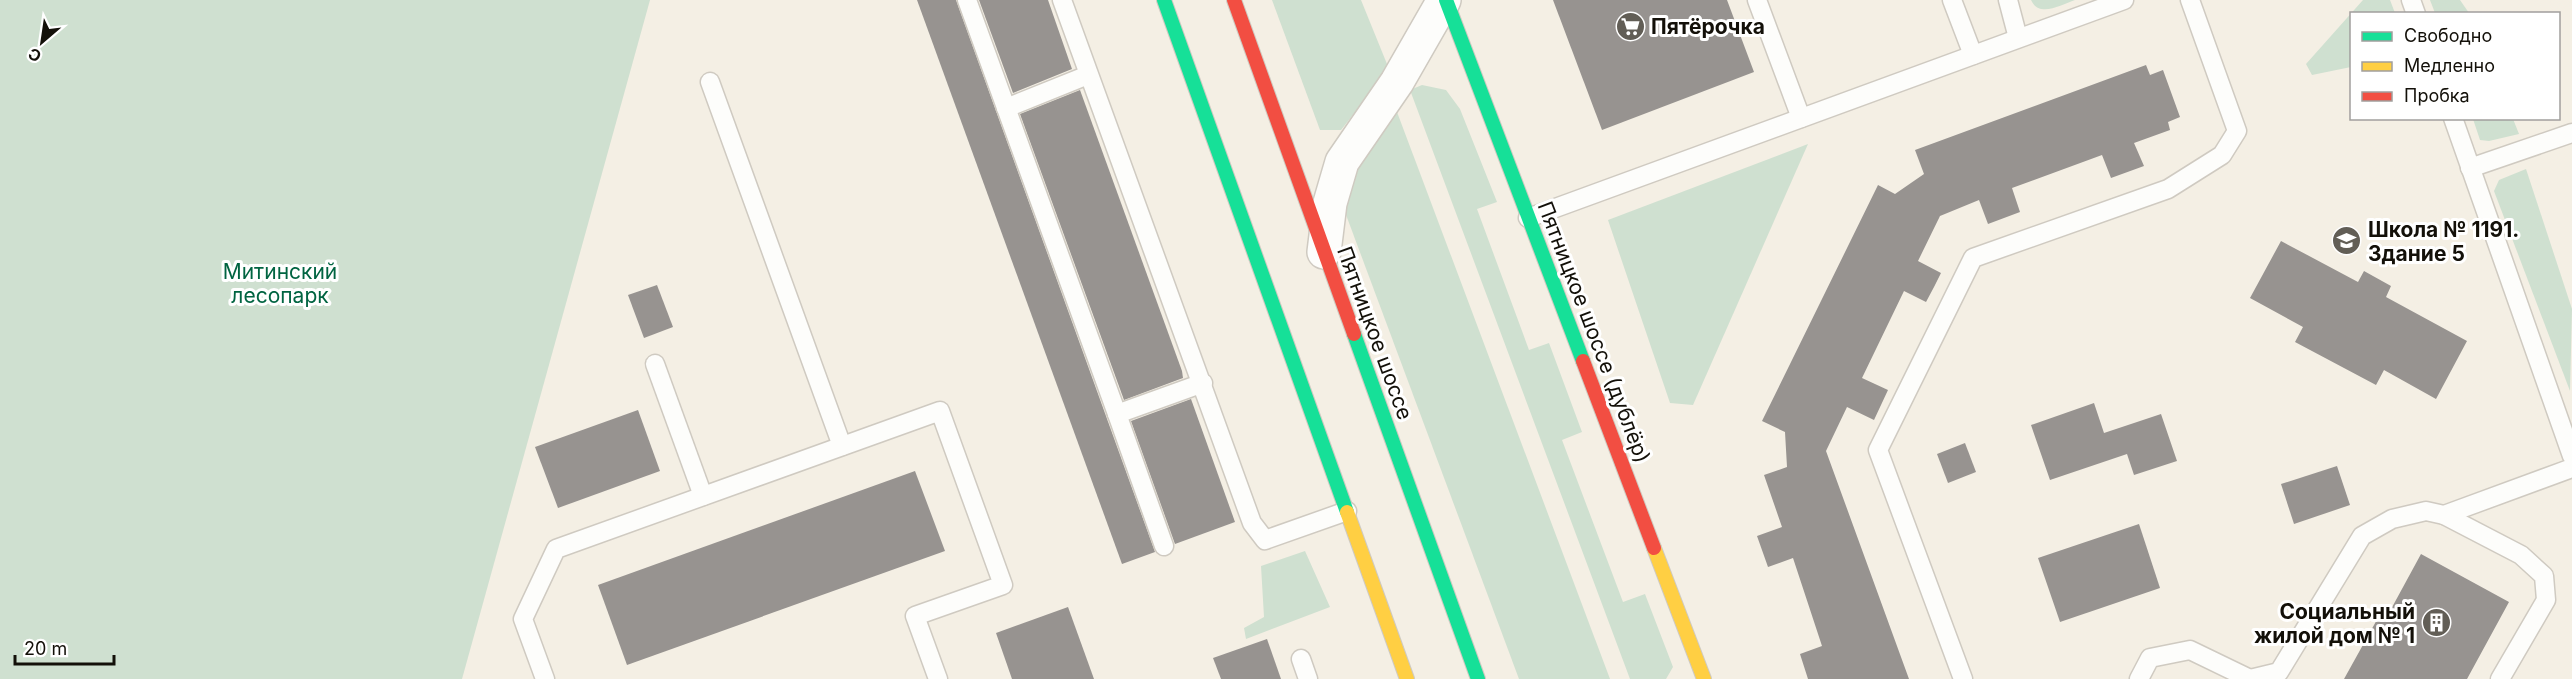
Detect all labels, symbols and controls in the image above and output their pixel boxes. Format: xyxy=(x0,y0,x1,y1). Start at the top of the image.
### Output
supermarket icon: Пятёрочка xyxy=(1614,10,1646,42)
north arrow xyxy=(12,12,72,72)
legend xyxy=(2350,12,2560,120)
place label: Пятёрочка xyxy=(1651,14,1765,39)
text: Свободно xyxy=(2404,25,2492,46)
text: С xyxy=(25,43,45,67)
text: Медленно xyxy=(2404,55,2495,76)
text: Пробка xyxy=(2404,85,2470,106)
street label: Пятницкое шоссе (дублёр) xyxy=(1533,198,1655,466)
place label: Школа № 1191. Здание 5 xyxy=(2368,217,2519,266)
school or university icon: Школа № 1191. Здание 5 xyxy=(2331,225,2363,257)
street label: Пятницкое шоссе xyxy=(1332,243,1418,423)
park label: Митинский лесопарк xyxy=(223,259,337,308)
place label: Социальный жилой дом № 1 xyxy=(2254,599,2415,648)
building icon: Социальный жилой дом № 1 xyxy=(2420,607,2452,639)
scale bar xyxy=(15,628,114,666)
text: 20 m xyxy=(24,638,67,659)

